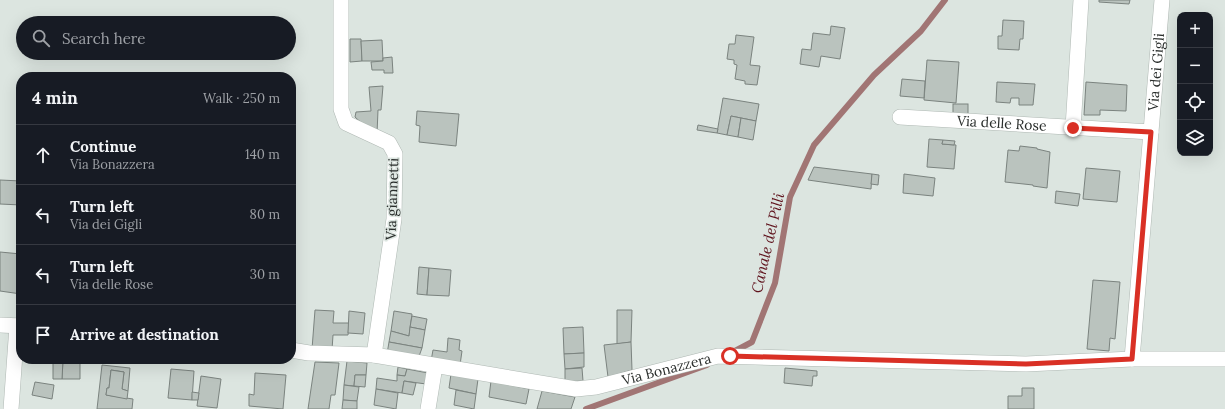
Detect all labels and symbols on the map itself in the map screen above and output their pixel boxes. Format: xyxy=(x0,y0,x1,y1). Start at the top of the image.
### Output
street label: Via dei Gigli xyxy=(1144,32,1168,113)
street label: Via delle Rose xyxy=(956,111,1048,135)
route end xyxy=(1064,119,1082,137)
street label: Via giannetti xyxy=(382,157,402,241)
water label: Canale del Pilli xyxy=(747,191,788,295)
route start xyxy=(721,347,739,365)
street label: Via Bonazzera xyxy=(619,349,713,389)

